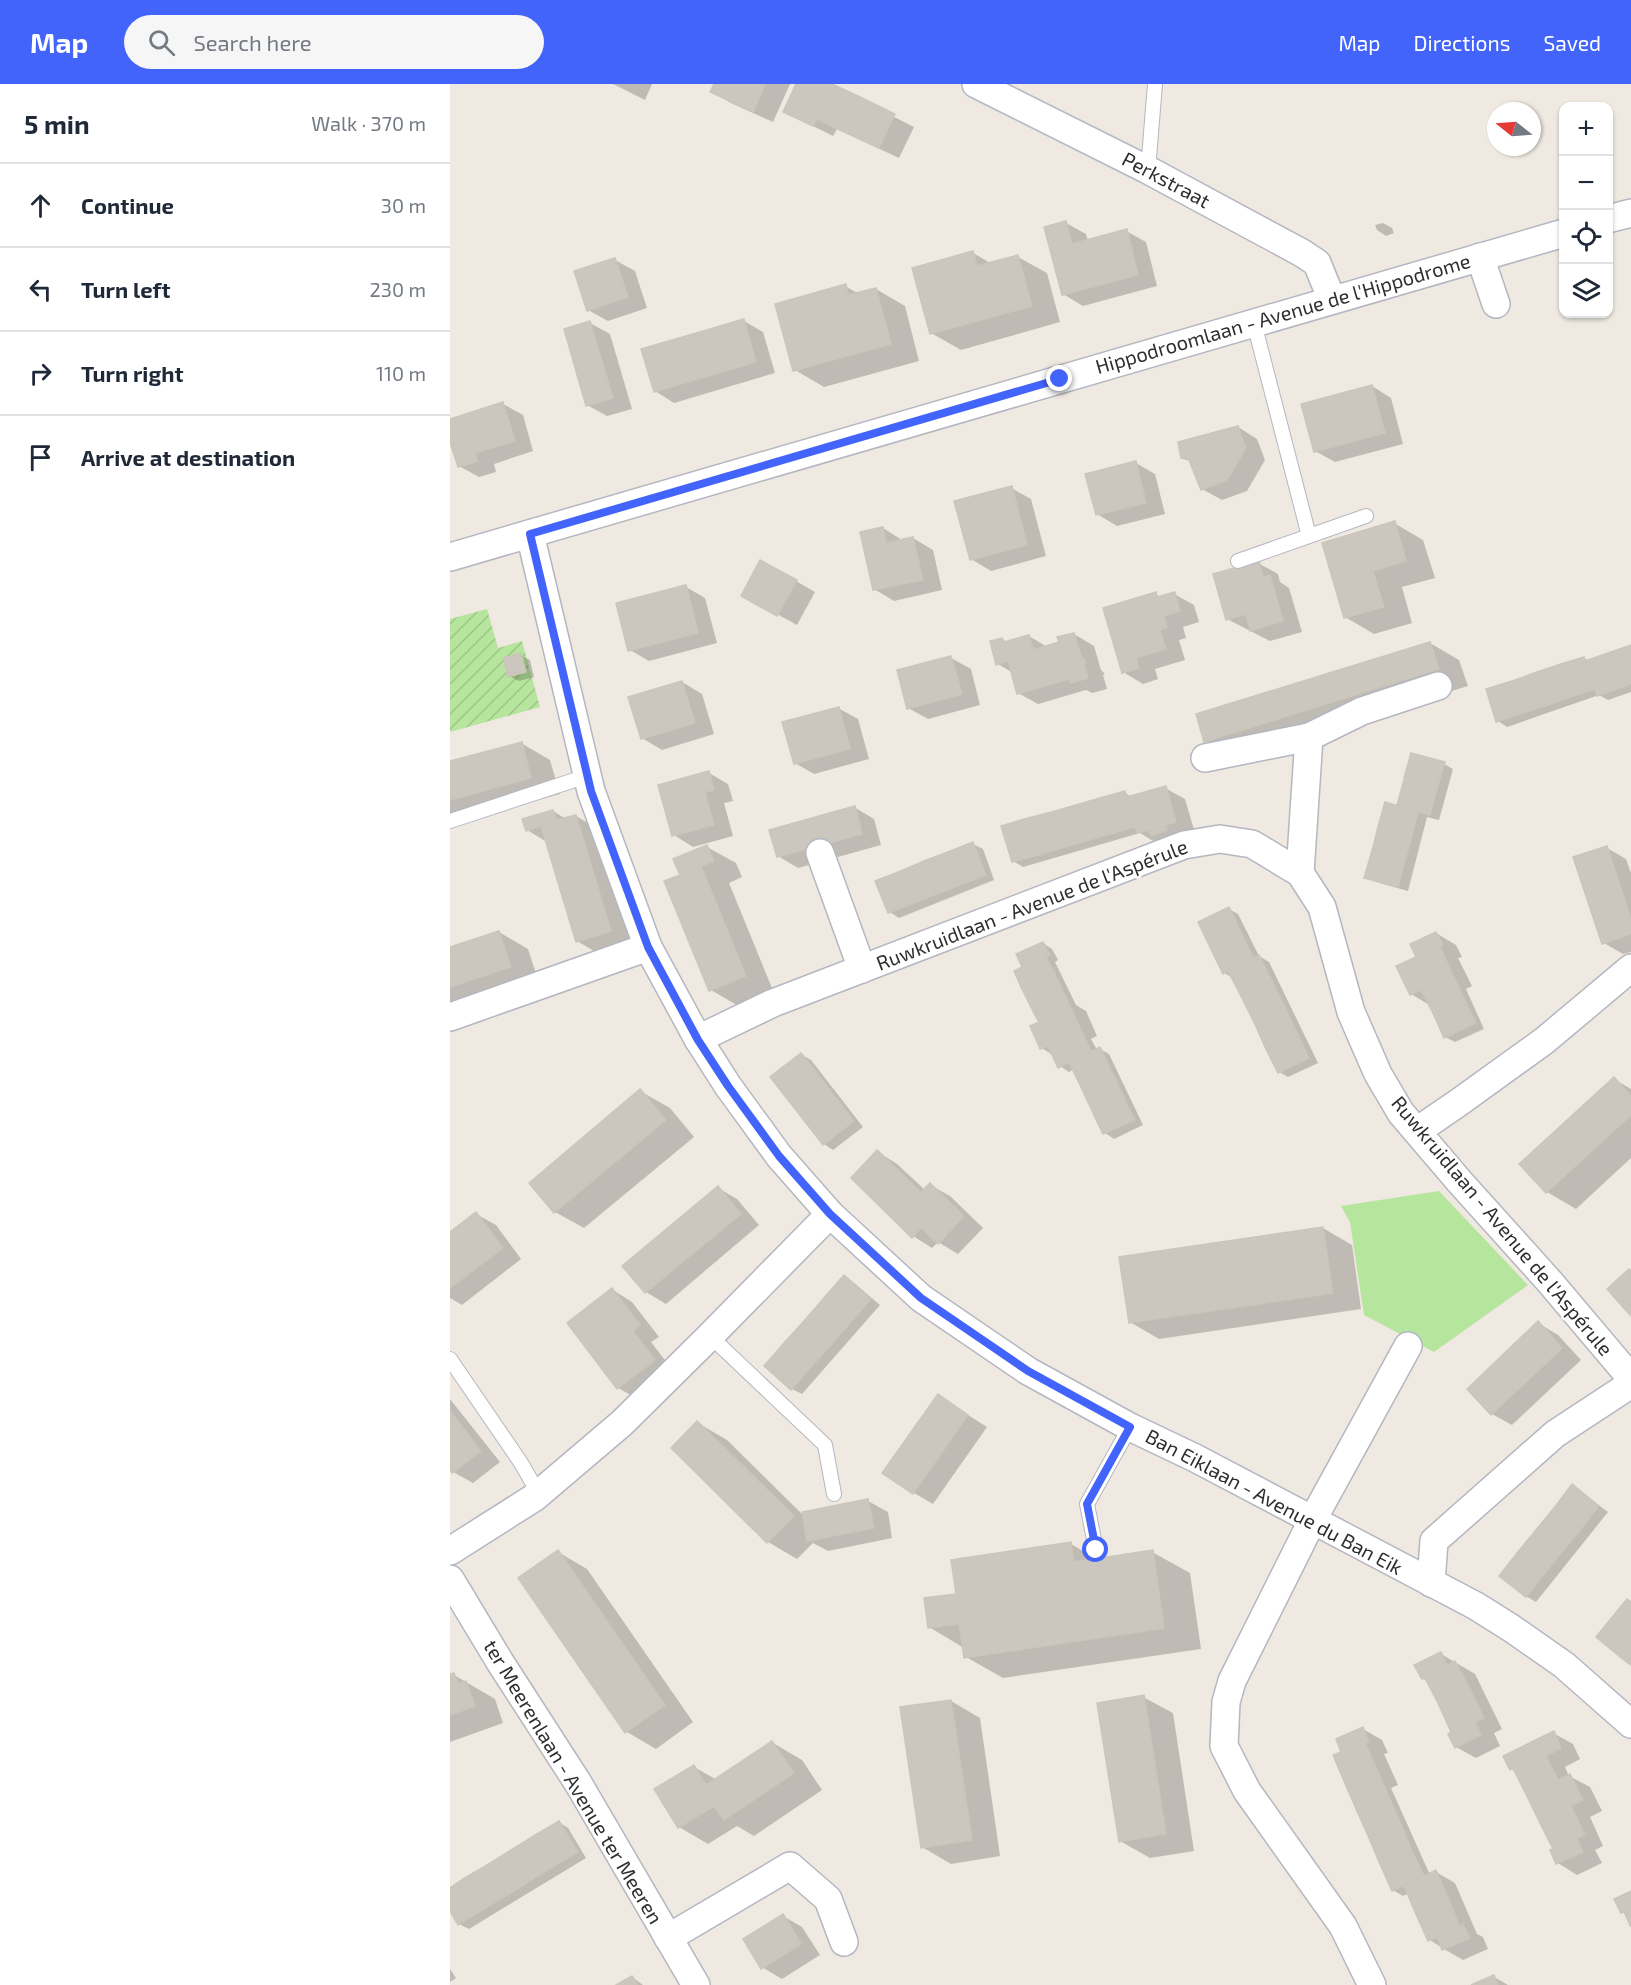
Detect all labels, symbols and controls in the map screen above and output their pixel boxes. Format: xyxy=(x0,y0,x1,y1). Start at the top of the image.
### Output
search box xyxy=(124,15,544,69)
text: Map xyxy=(30,25,88,59)
icon: search xyxy=(145,26,178,59)
text: Search here xyxy=(193,29,312,55)
text: Map xyxy=(1338,30,1381,55)
text: Directions xyxy=(1414,30,1510,55)
text: Saved xyxy=(1543,30,1601,55)
north arrow xyxy=(1487,102,1541,156)
map controls xyxy=(1559,102,1613,318)
button: + xyxy=(1559,102,1613,156)
text: 5 min xyxy=(24,108,90,139)
text: Walk · 370 m xyxy=(311,111,426,135)
street label: Perkstraat xyxy=(1118,146,1215,212)
button: − xyxy=(1559,156,1613,210)
icon: ahead xyxy=(24,189,57,222)
text: Continue xyxy=(81,192,174,218)
text: 30 m xyxy=(381,193,426,217)
button: locate xyxy=(1559,210,1613,264)
street label: Hippodroomlaan - Avenue de l'Hippodrome xyxy=(1093,248,1473,378)
button: layers xyxy=(1559,264,1613,318)
icon: left xyxy=(24,273,57,306)
text: Turn left xyxy=(81,276,170,302)
text: 230 m xyxy=(370,277,426,301)
icon: right xyxy=(24,357,57,390)
text: Turn right xyxy=(81,360,183,386)
text: 110 m xyxy=(376,361,426,385)
route end xyxy=(1046,365,1072,391)
icon: arrive xyxy=(24,441,57,474)
text: Arrive at destination xyxy=(81,444,295,470)
street label: Ruwkruidlaan - Avenue de l'Aspérule xyxy=(873,833,1191,975)
street label: Ruwkruidlaan - Avenue de l'Aspérule xyxy=(1387,1091,1618,1360)
street label: Ban Eiklaan - Avenue du Ban Eik xyxy=(1142,1423,1407,1579)
route start xyxy=(1082,1536,1108,1562)
street label: ter Meerenlaan - Avenue ter Meeren xyxy=(479,1635,668,1928)

